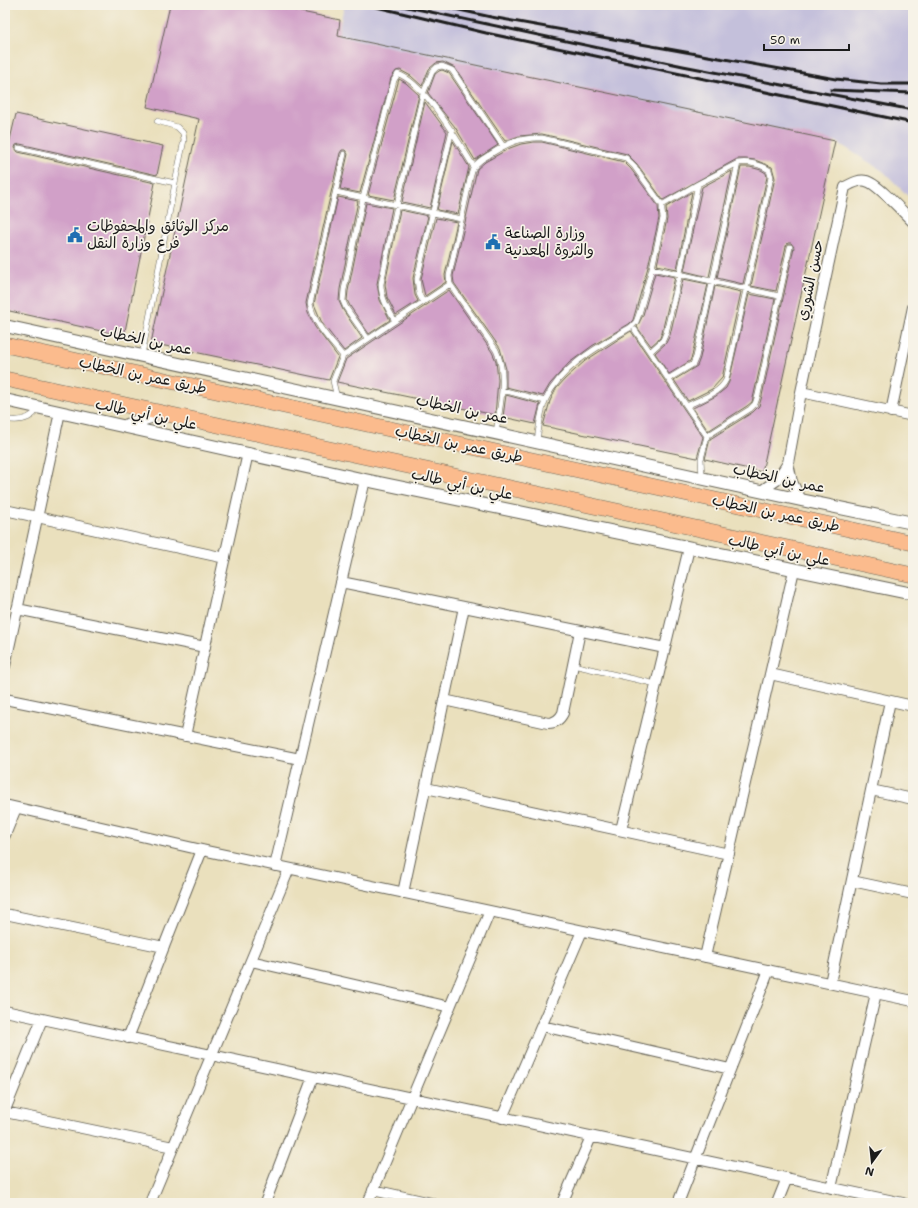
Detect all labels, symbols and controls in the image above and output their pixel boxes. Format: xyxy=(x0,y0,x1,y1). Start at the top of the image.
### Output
scale bar xyxy=(764,26,849,52)
text: 50 m xyxy=(770,32,800,48)
place label: مركز الوثائق والمحفوظات فرع وزارة النقل xyxy=(87,216,229,253)
place label: وزارة الصناعة والثروة المعدنية xyxy=(505,223,594,260)
public building icon: مركز الوثائق والمحفوظات فرع وزارة النقل xyxy=(66,226,84,244)
public building icon: وزارة الصناعة والثروة المعدنية xyxy=(484,233,502,251)
street label: حسن الشوري xyxy=(792,238,829,322)
street label: عمر بن الخطاب xyxy=(98,321,194,359)
street label: طريق عمر بن الخطاب xyxy=(77,352,209,398)
street label: عمر بن الخطاب xyxy=(414,390,510,428)
street label: علي بن أبي طالب xyxy=(93,393,199,437)
street label: طريق عمر بن الخطاب xyxy=(393,421,525,467)
street label: عمر بن الخطاب xyxy=(731,459,827,497)
street label: علي بن أبي طالب xyxy=(409,463,515,507)
street label: طريق عمر بن الخطاب xyxy=(710,490,842,536)
street label: علي بن أبي طالب xyxy=(726,529,832,573)
north arrow xyxy=(852,1142,892,1182)
text: N xyxy=(863,1163,876,1180)

